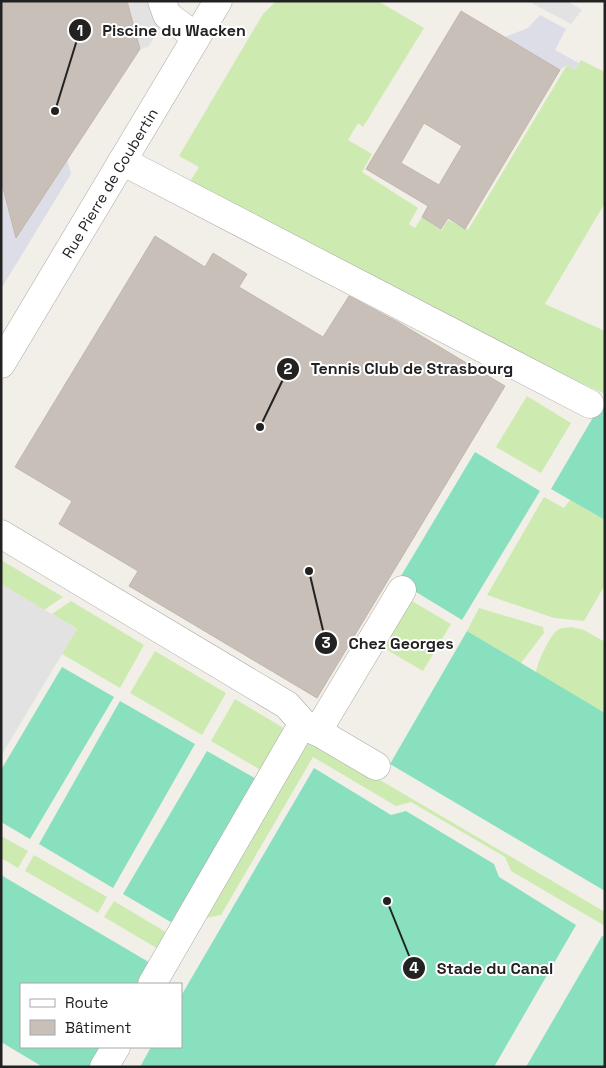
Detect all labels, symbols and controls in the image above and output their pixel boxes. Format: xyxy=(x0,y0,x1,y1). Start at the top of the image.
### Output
callout: Piscine du Wacken xyxy=(68,15,256,46)
text: Piscine du Wacken xyxy=(102,20,246,41)
text: 1 xyxy=(77,21,83,40)
street label: Rue Pierre de Coubertin xyxy=(57,104,161,261)
callout: Tennis Club de Strasbourg xyxy=(276,353,523,384)
text: Tennis Club de Strasbourg xyxy=(311,358,513,379)
text: 2 xyxy=(284,359,293,378)
callout: Chez Georges xyxy=(314,628,464,659)
text: 3 xyxy=(321,633,331,652)
text: Chez Georges xyxy=(348,633,454,654)
callout: Stade du Canal xyxy=(401,953,563,984)
text: 4 xyxy=(409,958,419,977)
text: Stade du Canal xyxy=(437,958,553,979)
legend xyxy=(20,983,182,1048)
text: Route xyxy=(65,993,109,1012)
text: Bâtiment xyxy=(65,1018,131,1037)

